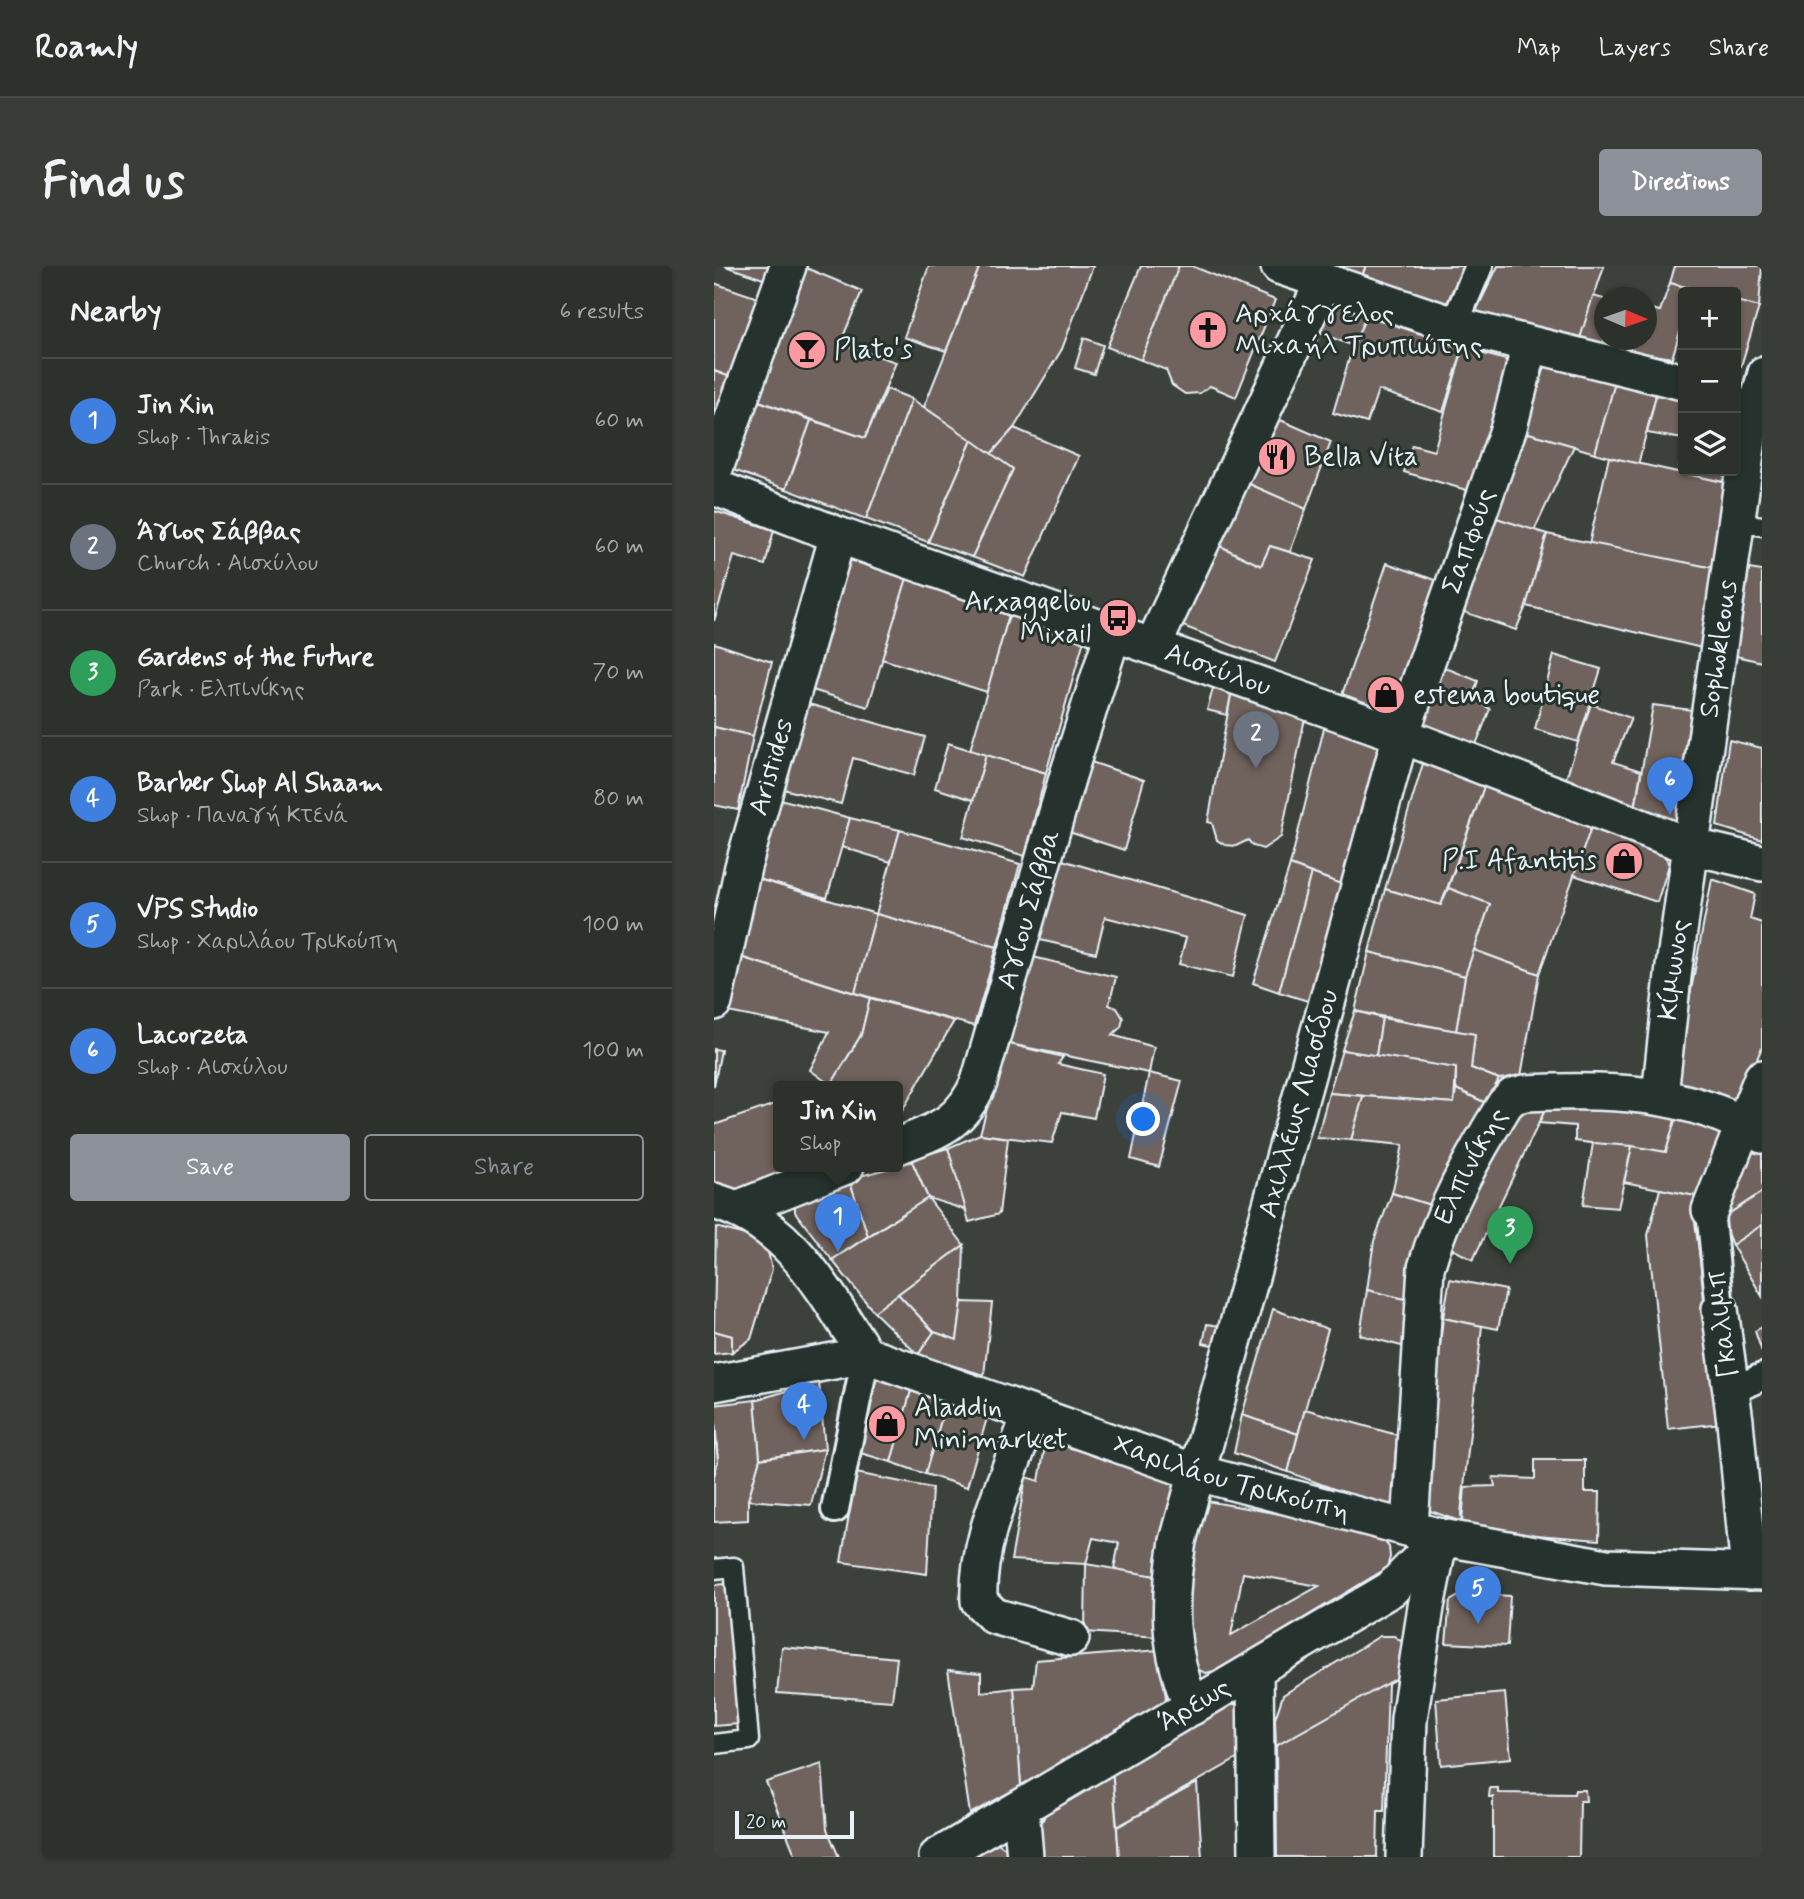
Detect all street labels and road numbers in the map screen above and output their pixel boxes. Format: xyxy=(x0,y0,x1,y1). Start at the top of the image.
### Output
street label: Σαπφούς xyxy=(1433,483,1505,599)
street label: Sophokleous xyxy=(1691,578,1747,720)
street label: Αισχύλου xyxy=(1159,634,1276,706)
street label: Aristides xyxy=(740,714,803,820)
street label: Αγίου Σάββα xyxy=(988,825,1070,994)
street label: Κίμωνος xyxy=(1650,917,1699,1022)
street label: Αχιλλέως Λιασίδου xyxy=(1250,985,1348,1222)
street label: Ελπινίκης xyxy=(1425,1101,1517,1230)
street label: Γκαλιμπ xyxy=(1698,1268,1748,1380)
street label: Χαριλάου Τρικούπη xyxy=(1108,1426,1354,1531)
street label: Άρεως xyxy=(1152,1669,1237,1741)

